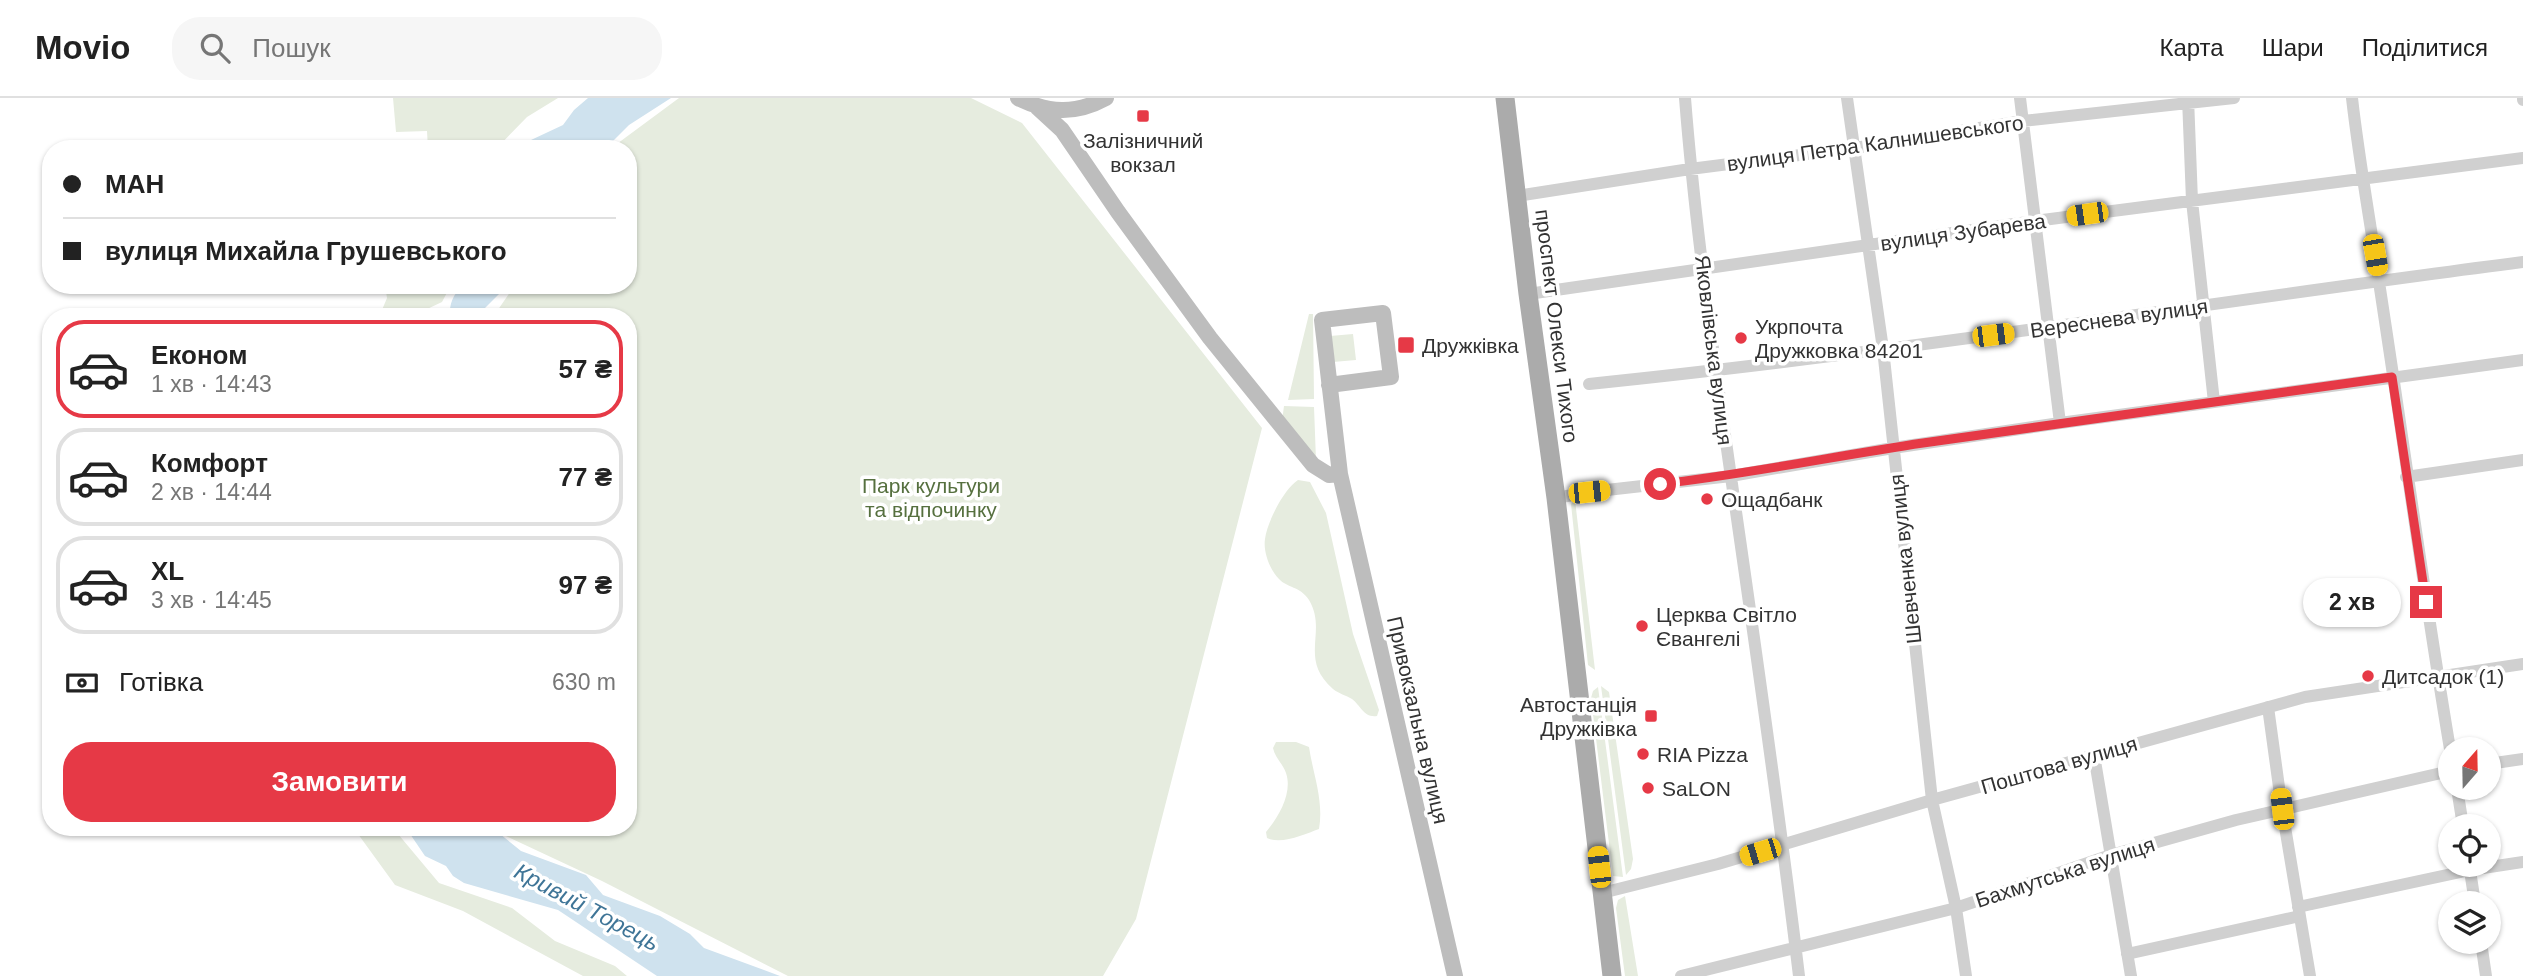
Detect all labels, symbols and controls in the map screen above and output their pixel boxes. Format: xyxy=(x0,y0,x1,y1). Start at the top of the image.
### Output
search box xyxy=(172,17,662,80)
text: Movio xyxy=(35,29,130,66)
icon: search xyxy=(196,29,234,67)
text: Пошук xyxy=(252,33,331,63)
text: Карта xyxy=(2159,34,2224,61)
text: Шари xyxy=(2262,34,2324,61)
text: Поділитися xyxy=(2362,34,2488,61)
marker: Залізничний вокзал xyxy=(1135,108,1151,124)
street label: вулиця Петра Калнишевського xyxy=(1725,111,2025,175)
place label: Залізничний вокзал xyxy=(1083,129,1203,176)
text: МАН xyxy=(105,169,164,199)
car xyxy=(2065,201,2110,227)
street label: проспект Олекси Тихого xyxy=(1531,208,1583,444)
street label: вулиця Зубарева xyxy=(1879,209,2047,255)
car xyxy=(2362,232,2389,278)
text: вулиця Михайла Грушевського xyxy=(105,236,507,266)
street label: Яковлівська вулиця xyxy=(1691,254,1737,446)
street label: Вереснева вулиця xyxy=(2029,294,2209,342)
place label: Укрпочта Дружковка 84201 xyxy=(1755,315,1923,362)
car xyxy=(1971,322,2016,348)
marker: Укрпочта Дружковка 84201 xyxy=(1733,330,1749,346)
place label: Дружківка xyxy=(1422,334,1519,357)
marker: Дружківка xyxy=(1396,335,1416,355)
icon: car xyxy=(67,338,130,401)
text: Економ xyxy=(151,340,247,370)
text: 57 ₴ xyxy=(559,354,612,384)
text: 1 хв · 14:43 xyxy=(151,371,272,397)
icon: car xyxy=(67,446,130,509)
text: Комфорт xyxy=(151,448,268,478)
text: 77 ₴ xyxy=(559,462,612,492)
route start xyxy=(1644,468,1676,500)
street label: Шевченка вулиця xyxy=(1885,473,1925,645)
park label: Парк культури та відпочинку xyxy=(862,474,1000,521)
text: 2 хв · 14:44 xyxy=(151,479,272,505)
car xyxy=(1568,479,1611,505)
place label: Ощадбанк xyxy=(1721,488,1823,511)
marker: Ощадбанк xyxy=(1699,491,1715,507)
icon: car xyxy=(67,554,130,617)
text: XL xyxy=(151,556,184,586)
text: 97 ₴ xyxy=(559,570,612,600)
callout: 2 хв xyxy=(2304,578,2402,626)
route end xyxy=(2410,586,2442,618)
text: 3 хв · 14:45 xyxy=(151,587,272,613)
text: 2 хв xyxy=(2329,589,2375,615)
place label: Церква Світло Євангелі xyxy=(1656,603,1797,650)
street label: Привокзальна вулиця xyxy=(1383,614,1453,826)
marker: Церква Світло Євангелі xyxy=(1634,618,1650,634)
icon: cash xyxy=(63,664,101,702)
place label: Дитсадок (1) xyxy=(2382,665,2504,688)
text: Готівка xyxy=(119,667,203,697)
marker: Дитсадок (1) xyxy=(2360,668,2376,684)
text: 630 m xyxy=(552,669,616,695)
place label: Автостанція Дружківка xyxy=(1520,693,1637,740)
marker: Автостанція Дружківка xyxy=(1643,708,1659,724)
street label: Поштова вулиця xyxy=(1978,732,2140,798)
north arrow xyxy=(2438,737,2501,800)
map controls xyxy=(2438,737,2501,954)
button: Замовити xyxy=(63,742,616,822)
place label: RIA Pizza xyxy=(1657,743,1748,766)
marker: RIA Pizza xyxy=(1635,746,1651,762)
place label: SaLON xyxy=(1662,777,1731,800)
marker: SaLON xyxy=(1640,780,1656,796)
car xyxy=(2270,787,2295,831)
button: locate xyxy=(2438,814,2501,877)
street label: Бахмутська вулиця xyxy=(1972,832,2158,912)
car xyxy=(1737,836,1784,868)
car xyxy=(1587,845,1612,889)
water label: Кривий Торець xyxy=(510,858,664,956)
button: layers xyxy=(2438,891,2501,954)

